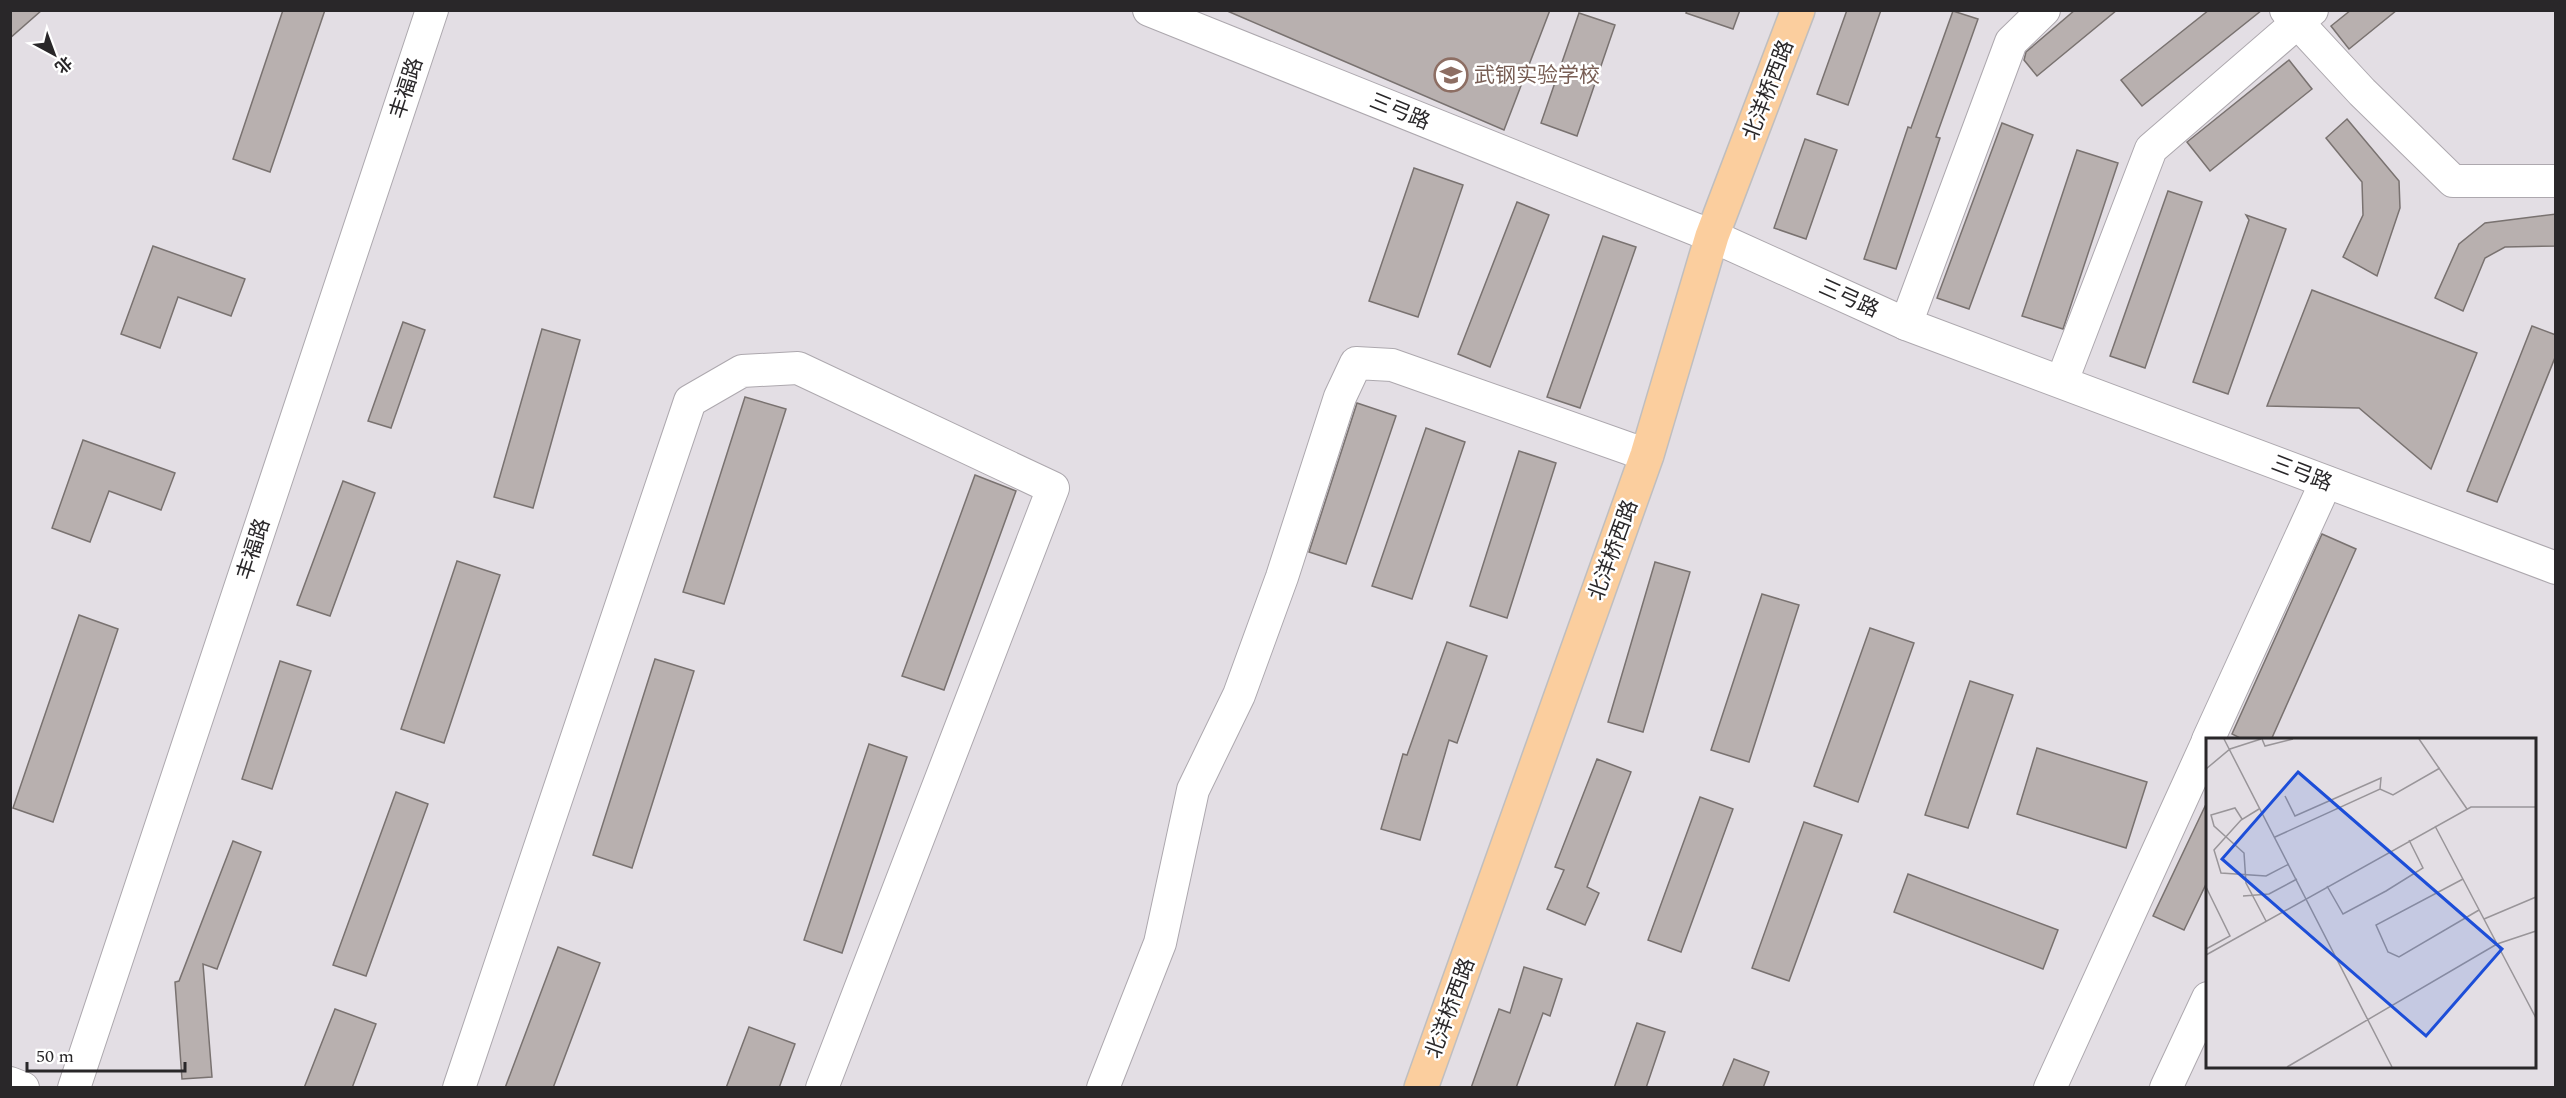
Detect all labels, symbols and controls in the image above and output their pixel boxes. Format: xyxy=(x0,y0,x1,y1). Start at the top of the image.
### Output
north arrow xyxy=(24,24,84,84)
street label: 北洋桥西路 xyxy=(1735,36,1803,145)
text: 北 xyxy=(49,50,77,79)
street label: 丰福路 xyxy=(382,53,432,123)
school or university icon: 武钢实验学校 xyxy=(1433,57,1469,93)
place label: 武钢实验学校 xyxy=(1474,60,1600,92)
street label: 三弓路 xyxy=(1364,85,1435,139)
street label: 三弓路 xyxy=(1813,271,1884,326)
street label: 三弓路 xyxy=(2266,448,2337,500)
street label: 北洋桥西路 xyxy=(1581,496,1647,605)
street label: 丰福路 xyxy=(229,514,279,584)
inset map xyxy=(2206,738,2536,1068)
street label: 北洋桥西路 xyxy=(1418,954,1484,1063)
scale bar xyxy=(27,1035,184,1073)
text: 50 m xyxy=(36,1043,74,1070)

